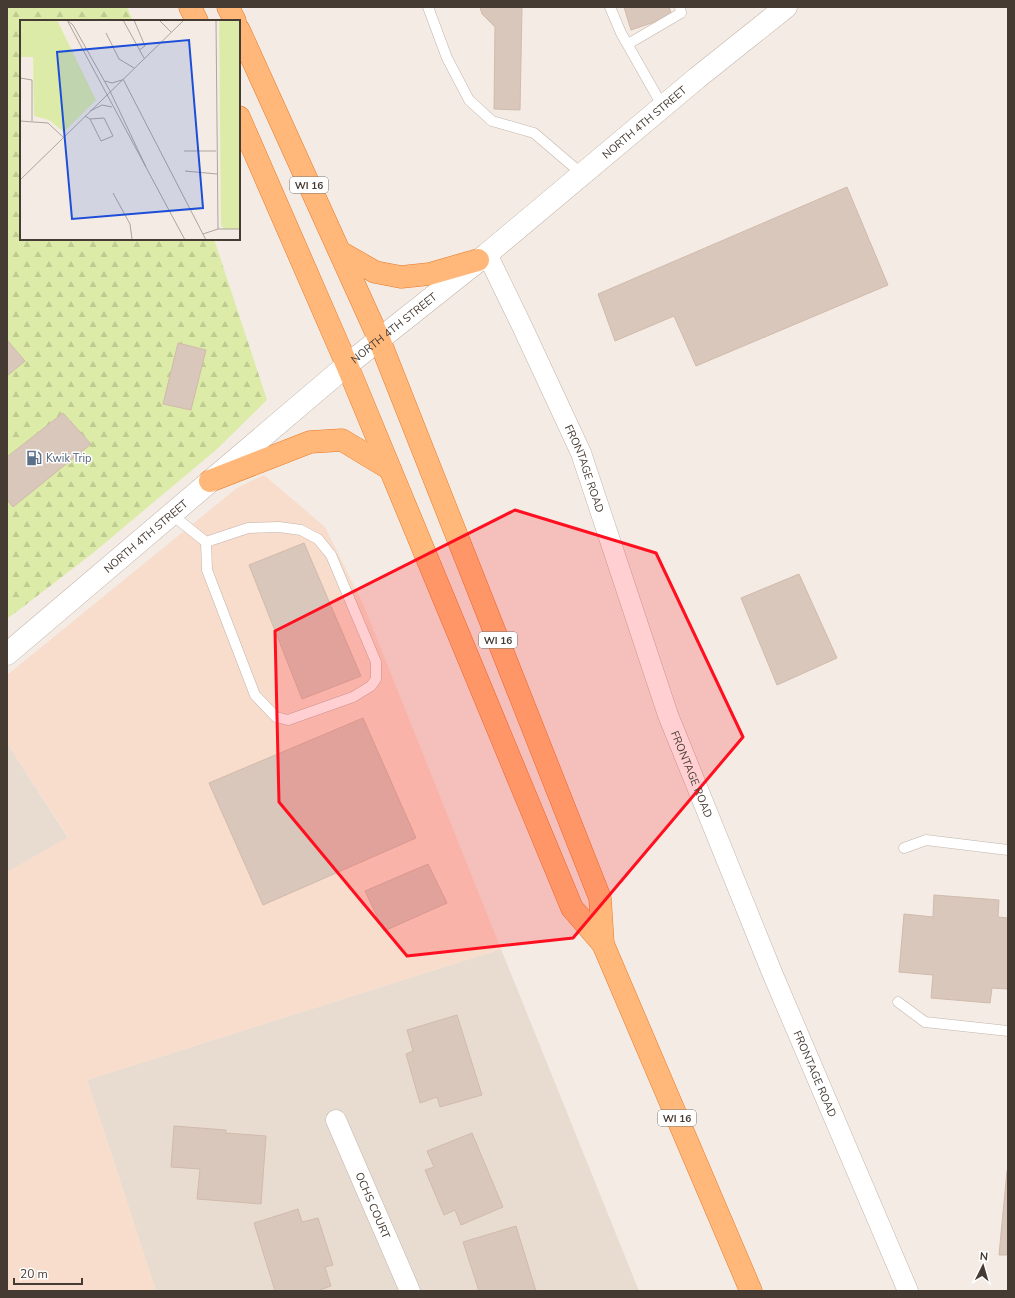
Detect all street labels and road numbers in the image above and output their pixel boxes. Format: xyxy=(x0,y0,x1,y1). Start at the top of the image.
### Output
street label: NORTH 4TH STREET xyxy=(599,83,690,162)
road number: WI 16 xyxy=(290,177,328,193)
street label: NORTH 4TH STREET xyxy=(348,289,441,367)
street label: FRONTAGE ROAD xyxy=(561,422,607,515)
street label: NORTH 4TH STREET xyxy=(101,496,191,577)
road number: WI 16 xyxy=(479,632,517,648)
street label: FRONTAGE ROAD xyxy=(667,729,716,820)
street label: FRONTAGE ROAD xyxy=(790,1028,840,1120)
road number: WI 16 xyxy=(658,1110,696,1126)
street label: OCHS COURT xyxy=(351,1170,394,1242)

